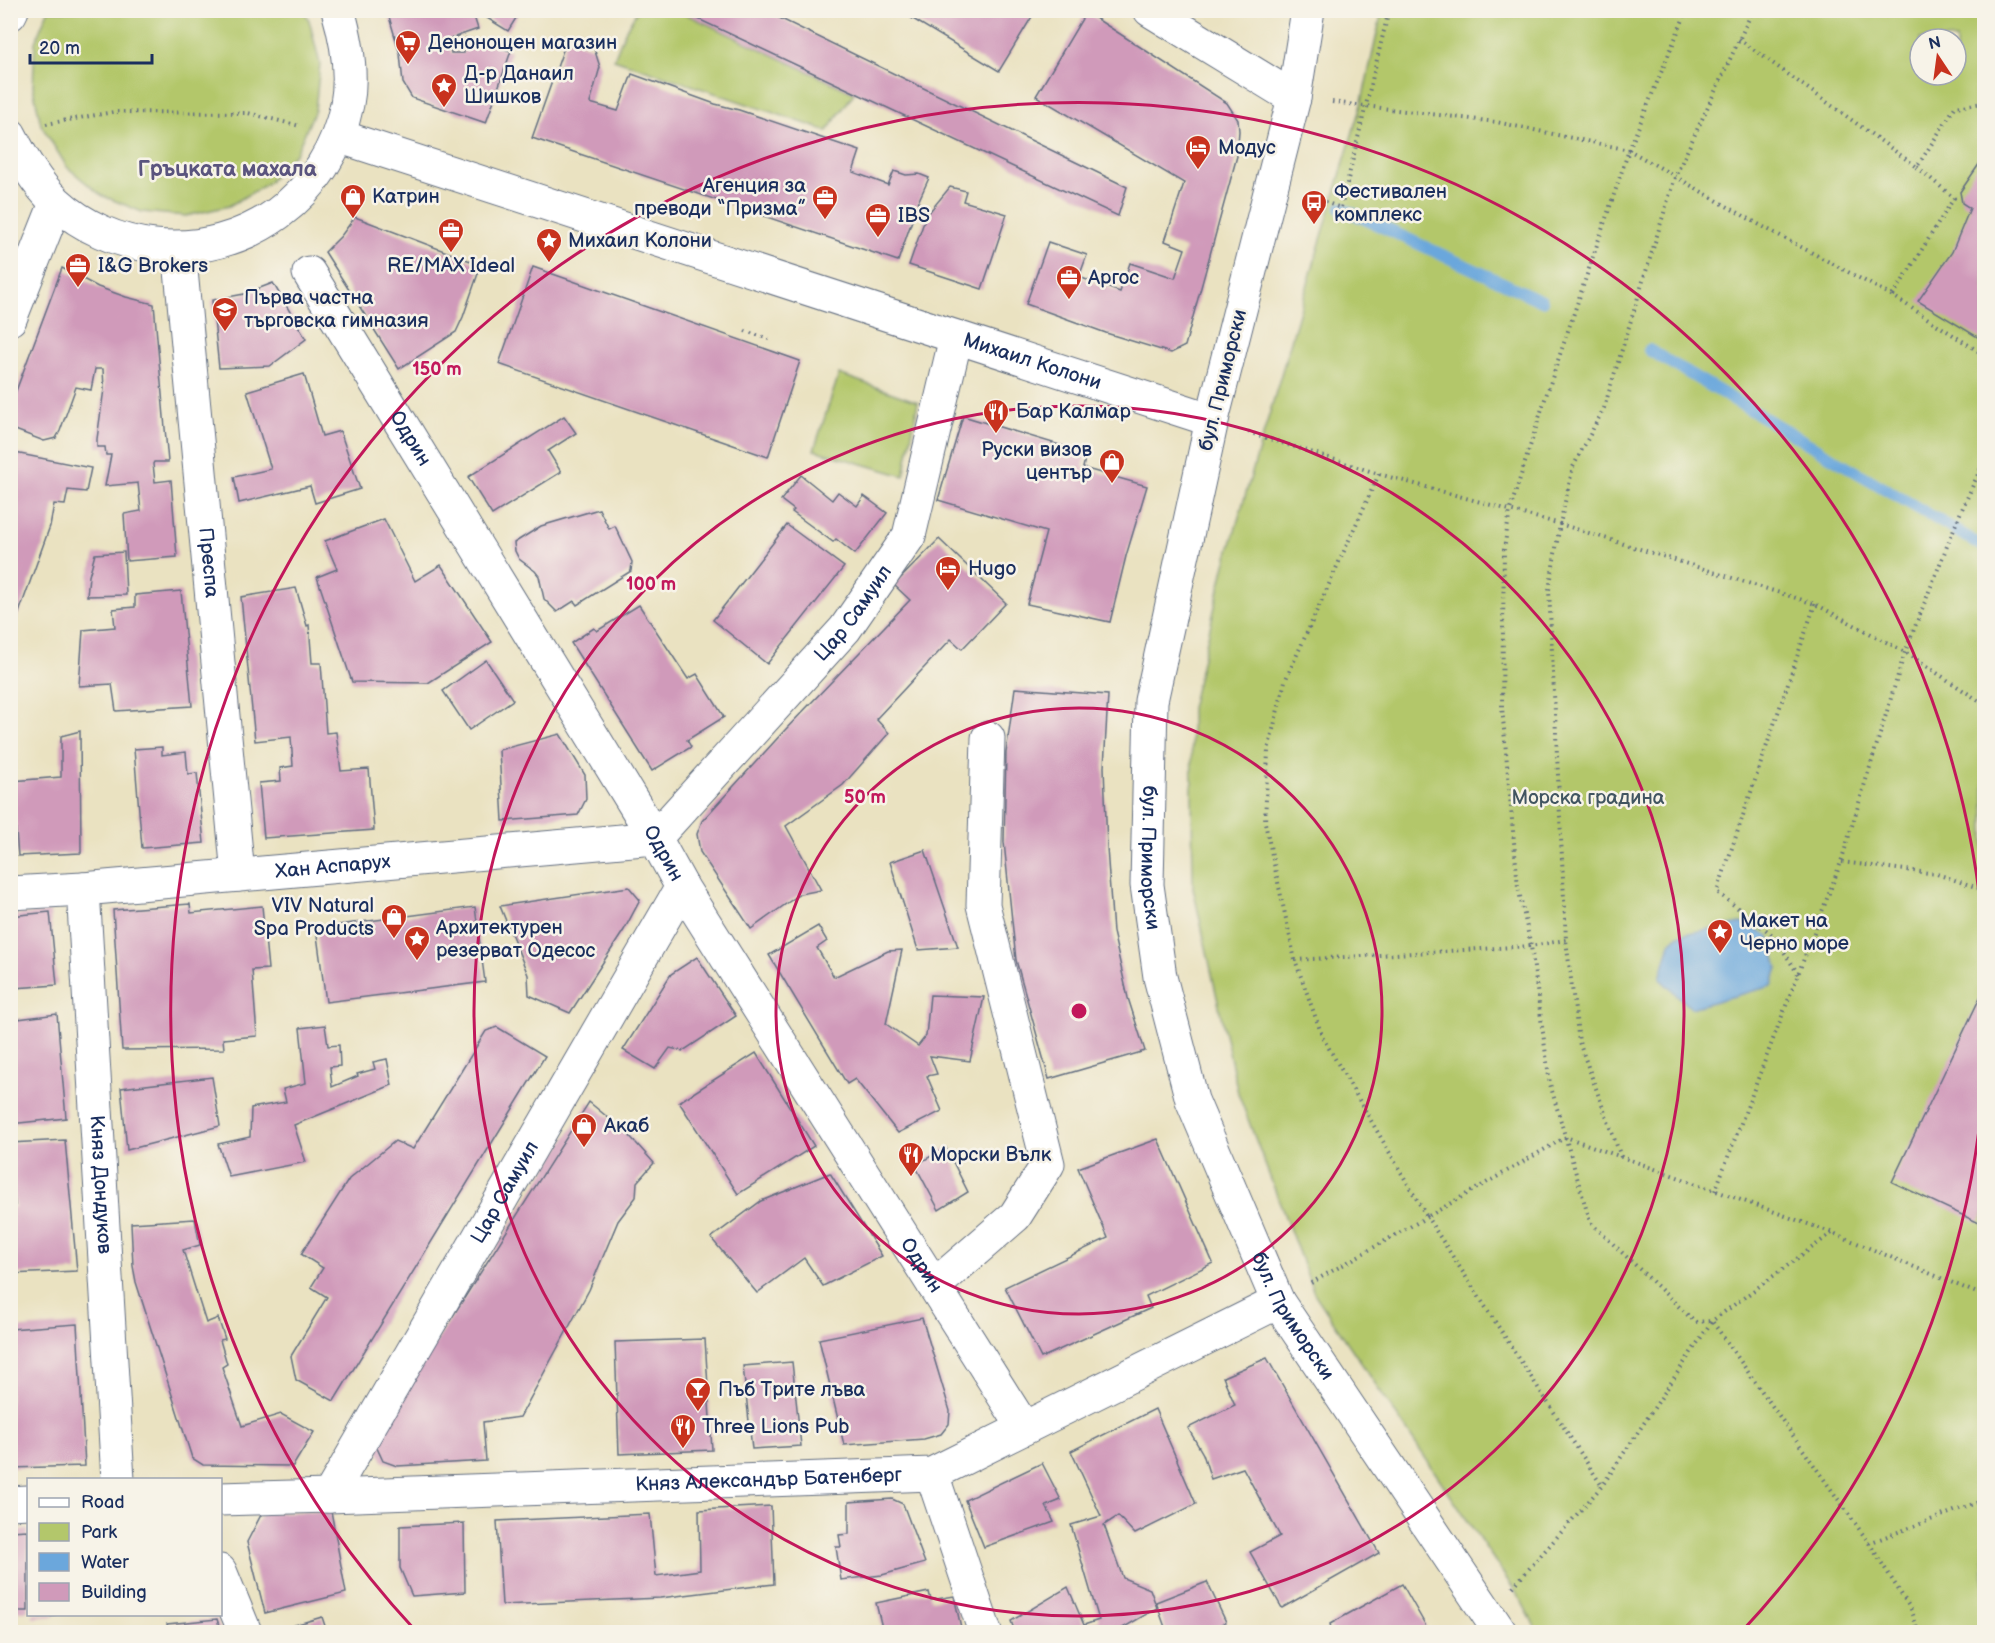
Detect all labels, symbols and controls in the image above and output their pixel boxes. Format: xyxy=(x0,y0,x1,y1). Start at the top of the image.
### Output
scale bar xyxy=(30,27,152,65)
north arrow xyxy=(1908,27,1968,87)
supermarket icon: Денонощен магазин xyxy=(393,28,423,66)
place label: Денонощен магазин xyxy=(428,31,617,55)
text: N xyxy=(1927,33,1943,54)
text: 20 m xyxy=(39,38,80,59)
place label: Д-р Данаил Шишков xyxy=(464,62,574,109)
place icon: Д-р Данаил Шишков xyxy=(429,71,459,109)
hotel icon: Модус xyxy=(1183,133,1213,171)
place label: Модус xyxy=(1218,136,1276,160)
district label: Гръцката махала xyxy=(137,156,317,183)
place label: Агенция за преводи “Призма” xyxy=(634,174,806,221)
place label: Фестивален комплекс xyxy=(1334,180,1447,227)
shop icon: Катрин xyxy=(338,182,368,220)
office icon: Агенция за преводи “Призма” xyxy=(810,183,840,221)
place label: Катрин xyxy=(372,185,440,209)
bus stop icon: Фестивален комплекс xyxy=(1299,188,1329,226)
office icon: IBS xyxy=(863,201,893,239)
place label: IBS xyxy=(898,204,930,228)
office icon: RE/MAX Ideal xyxy=(436,216,466,254)
place icon: Михаил Колони xyxy=(534,226,564,264)
place label: Михаил Колони xyxy=(568,229,712,253)
office icon: I&G Brokers xyxy=(63,251,93,289)
place label: I&G Brokers xyxy=(98,254,208,278)
place label: RE/MAX Ideal xyxy=(387,254,515,278)
office icon: Аргос xyxy=(1054,263,1084,301)
place label: Аргос xyxy=(1087,266,1139,290)
place label: Първа частна търговска гимназия xyxy=(244,286,429,333)
school or university icon: Първа частна търговска гимназия xyxy=(210,295,240,333)
street label: бул. Приморски xyxy=(1194,307,1252,453)
street label: Михаил Колони xyxy=(960,328,1104,395)
text: 150 m xyxy=(412,359,462,380)
restaurant icon: Бар Калмар xyxy=(981,397,1011,435)
place label: Бар Калмар xyxy=(1016,400,1131,424)
street label: Одрин xyxy=(384,406,436,470)
place label: Руски визов център xyxy=(981,438,1093,485)
shop icon: Руски визов център xyxy=(1097,447,1127,485)
street label: Преспа xyxy=(193,526,224,599)
hotel icon: Hugo xyxy=(933,554,963,592)
place label: Hugo xyxy=(968,557,1017,581)
street label: Цар Самуил xyxy=(810,561,897,666)
text: 100 m xyxy=(626,574,676,595)
street label: бул. Приморски xyxy=(1135,785,1165,932)
park label: Морска градина xyxy=(1511,786,1665,810)
text: 50 m xyxy=(844,787,886,808)
street label: Одрин xyxy=(638,821,689,886)
street label: Хан Аспарух xyxy=(274,850,392,884)
place label: VIV Natural Spa Products xyxy=(254,894,374,941)
shop icon: VIV Natural Spa Products xyxy=(379,902,409,940)
place label: Макет на Черно море xyxy=(1740,909,1849,956)
place label: Архитектурен резерват Одесос xyxy=(435,916,595,963)
place icon: Макет на Черно море xyxy=(1705,917,1735,955)
place icon: Архитектурен резерват Одесос xyxy=(402,924,432,962)
centre of rings xyxy=(1069,1001,1089,1021)
shop icon: Акаб xyxy=(569,1111,599,1149)
street label: Княз Дондуков xyxy=(84,1114,117,1255)
place label: Акаб xyxy=(603,1114,649,1138)
street label: Цар Самуил xyxy=(466,1137,544,1248)
restaurant icon: Морски Вълк xyxy=(896,1140,926,1178)
place label: Морски Вълк xyxy=(930,1143,1052,1167)
street label: Одрин xyxy=(895,1233,947,1297)
street label: бул. Приморски xyxy=(1246,1249,1339,1385)
bar icon: Пъб Трите лъва xyxy=(683,1375,713,1413)
place label: Пъб Трите лъва xyxy=(718,1378,866,1402)
restaurant icon: Three Lions Pub xyxy=(668,1412,698,1450)
place label: Three Lions Pub xyxy=(702,1415,850,1439)
street label: Княз Александър Батенберг xyxy=(635,1463,903,1497)
legend xyxy=(27,1478,222,1616)
text: Road xyxy=(81,1492,125,1513)
text: Park xyxy=(81,1522,117,1543)
text: Water xyxy=(81,1552,129,1573)
text: Building xyxy=(81,1582,147,1603)

